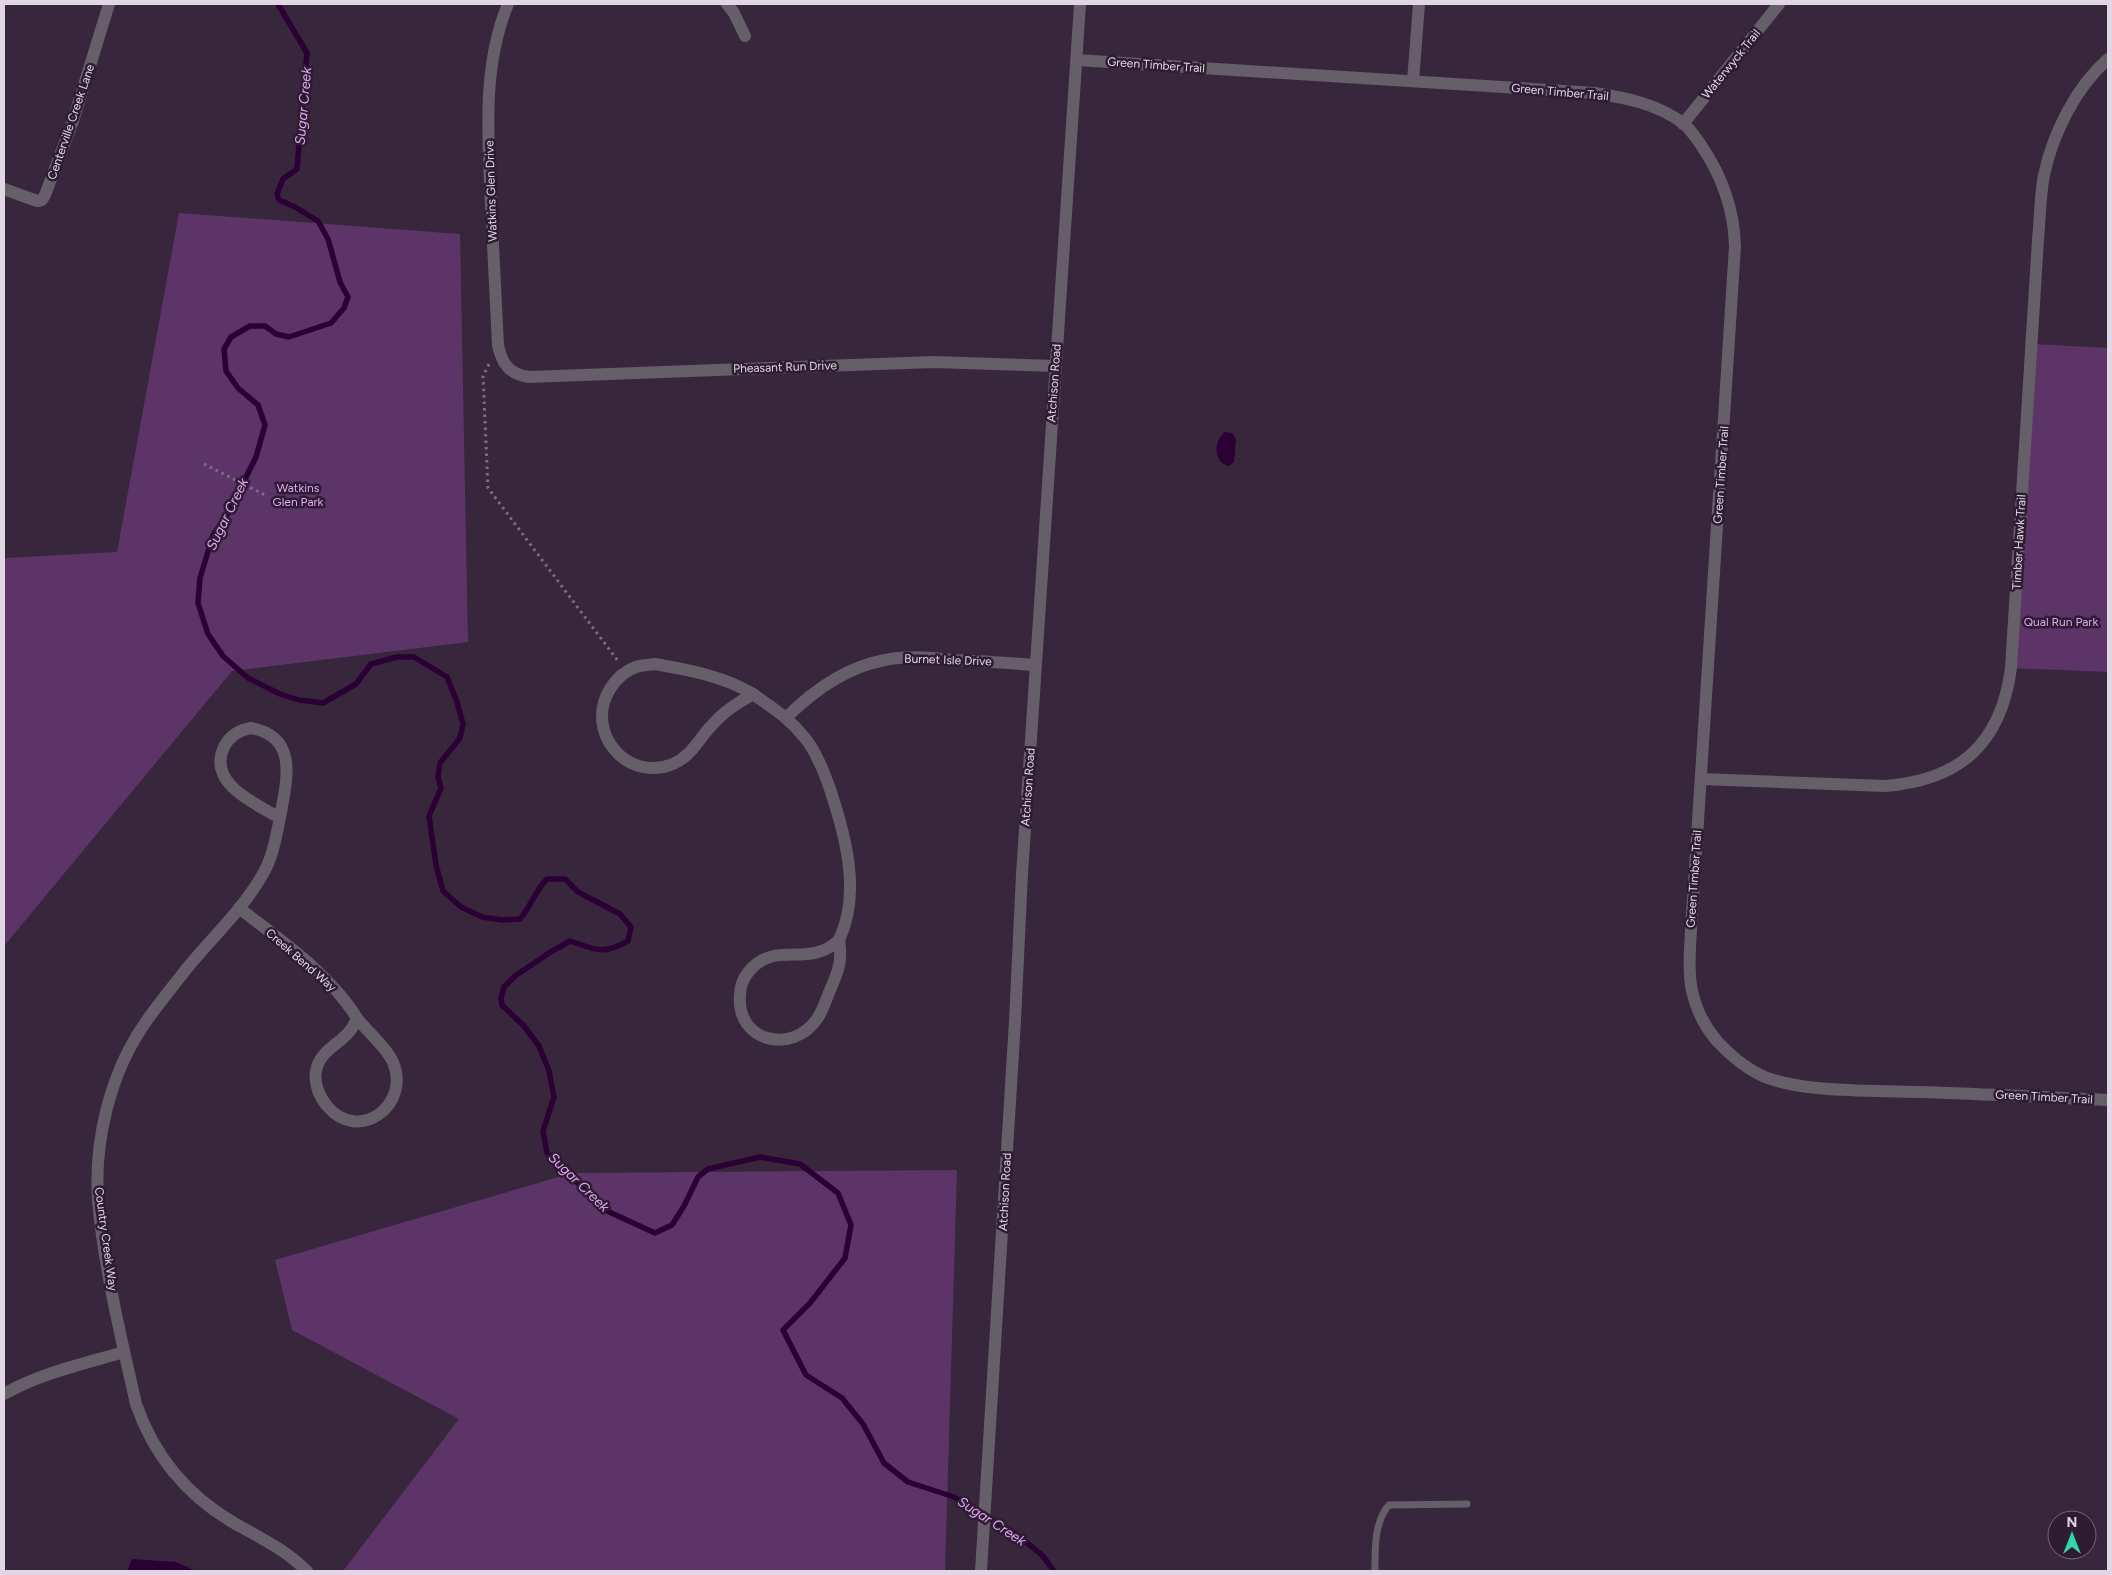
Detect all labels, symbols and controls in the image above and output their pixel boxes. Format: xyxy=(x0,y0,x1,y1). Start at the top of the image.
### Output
street label: Waterwyck Trail xyxy=(1699,27,1763,101)
street label: Green Timber Trail xyxy=(1107,55,1205,75)
street label: Centerville Creek Lane xyxy=(45,62,97,182)
water label: Sugar Creek xyxy=(292,65,315,146)
street label: Green Timber Trail xyxy=(1511,81,1609,103)
street label: Watkins Glen Drive xyxy=(482,140,500,242)
street label: Atchison Road xyxy=(1044,343,1064,423)
street label: Pheasant Run Drive xyxy=(733,358,838,376)
street label: Green Timber Trail xyxy=(1711,426,1731,524)
water label: Sugar Creek xyxy=(203,474,253,553)
park label: Watkins Glen Park xyxy=(273,481,324,509)
street label: Timber Hawk Trail xyxy=(2010,494,2028,590)
park label: Qual Run Park xyxy=(2024,615,2098,629)
street label: Burnet Isle Drive xyxy=(904,651,992,669)
street label: Atchison Road xyxy=(1018,747,1038,827)
street label: Green Timber Trail xyxy=(1684,830,1704,928)
street label: Creek Bend Way xyxy=(263,926,340,995)
street label: Green Timber Trail xyxy=(1995,1087,2093,1107)
water label: Sugar Creek xyxy=(545,1149,613,1216)
street label: Atchison Road xyxy=(996,1152,1014,1232)
street label: Country Creek Way xyxy=(92,1186,120,1293)
water label: Sugar Creek xyxy=(954,1493,1030,1550)
north arrow xyxy=(2047,1510,2097,1560)
text: N xyxy=(2067,1514,2077,1531)

